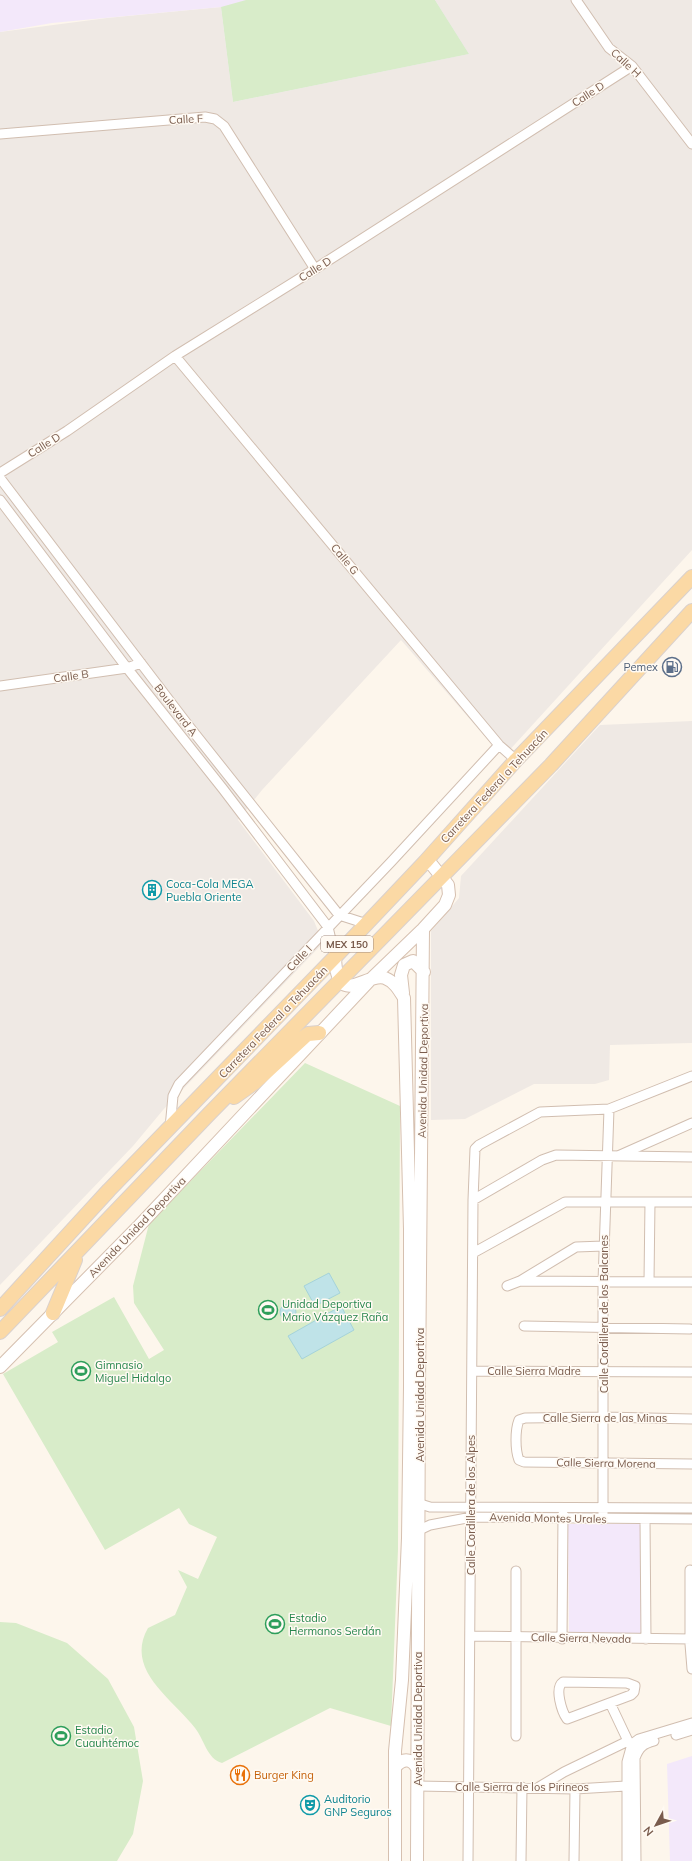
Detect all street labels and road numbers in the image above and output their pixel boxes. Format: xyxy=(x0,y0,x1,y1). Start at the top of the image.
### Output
street label: Calle H xyxy=(608,45,644,81)
street label: Calle D xyxy=(569,78,607,110)
street label: Calle F xyxy=(169,111,203,127)
street label: Calle D xyxy=(296,253,334,285)
street label: Calle D xyxy=(25,429,63,461)
street label: Calle G xyxy=(328,541,362,577)
street label: Calle B xyxy=(52,667,90,685)
street label: Boulevard A xyxy=(151,681,201,739)
street label: Carretera Federal a Tehuacán xyxy=(437,726,551,846)
road number: MEX 150 xyxy=(321,936,373,952)
street label: Calle I xyxy=(283,942,315,974)
street label: Carretera Federal a Tehuacán xyxy=(216,963,330,1081)
street label: Avenida Unidad Deportiva xyxy=(415,1004,431,1138)
street label: Avenida Unidad Deportiva xyxy=(85,1174,189,1280)
street label: Calle Cordillera de los Balcanes xyxy=(597,1235,611,1393)
street label: Avenida Unidad Deportiva xyxy=(413,1328,427,1462)
street label: Calle Sierra Madre xyxy=(487,1364,581,1378)
street label: Calle Sierra de las Minas xyxy=(543,1411,667,1425)
street label: Calle Cordillera de los Alpes xyxy=(464,1435,478,1575)
street label: Calle Sierra Morena xyxy=(556,1455,656,1471)
street label: Avenida Montes Urales xyxy=(489,1510,607,1526)
street label: Calle Sierra Nevada xyxy=(531,1630,631,1646)
street label: Avenida Unidad Deportiva xyxy=(411,1652,425,1786)
street label: Calle Sierra de los Pirineos xyxy=(455,1780,589,1794)

